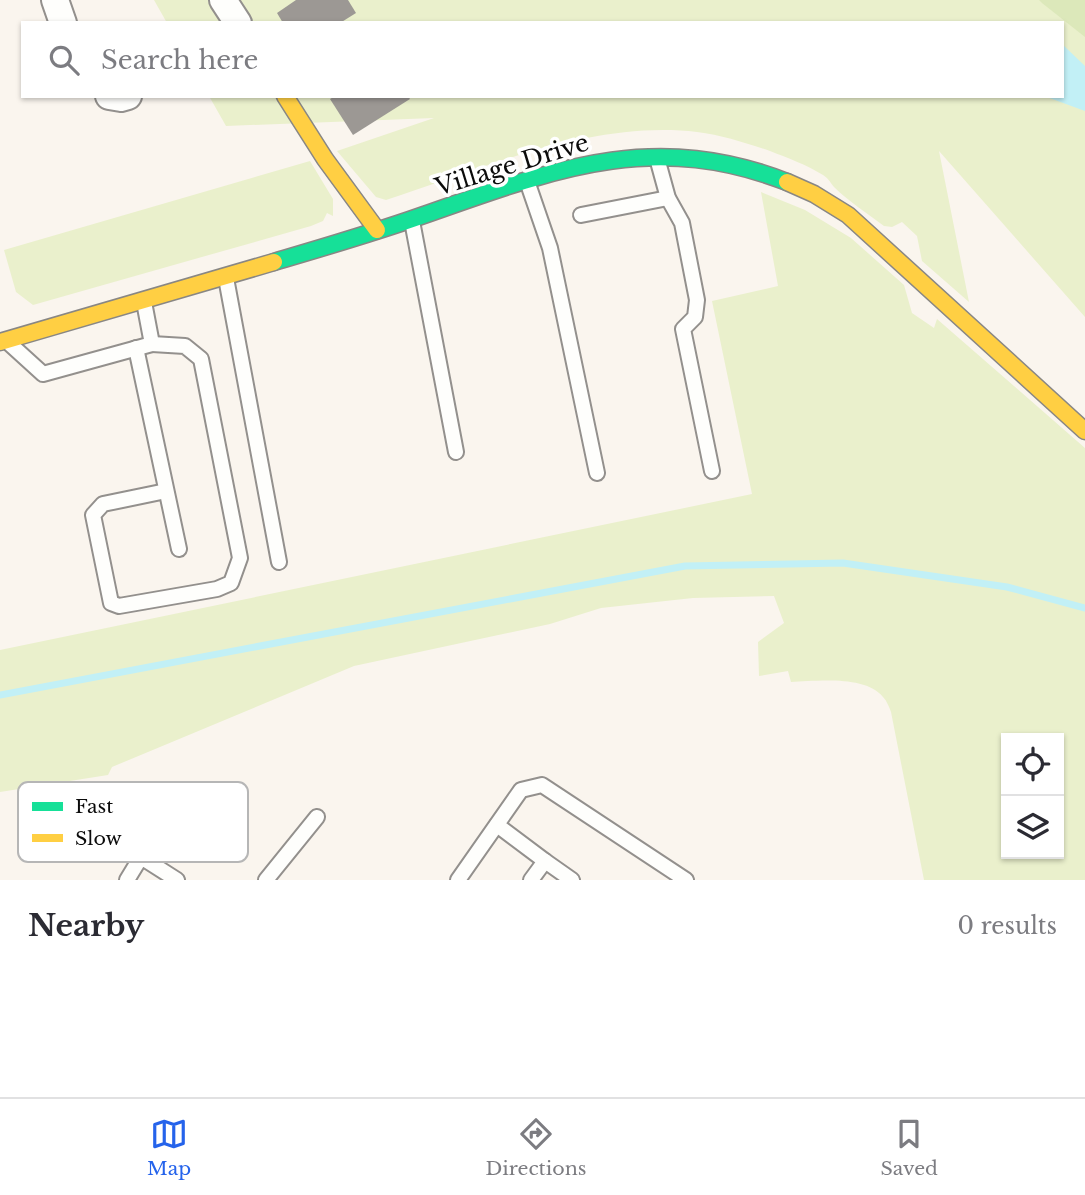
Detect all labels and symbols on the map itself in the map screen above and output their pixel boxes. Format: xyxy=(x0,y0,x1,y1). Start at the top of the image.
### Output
street label: Village Drive xyxy=(431,127,592,202)
legend xyxy=(18,782,248,862)
text: Fast xyxy=(75,795,114,818)
text: Slow xyxy=(75,827,122,850)

